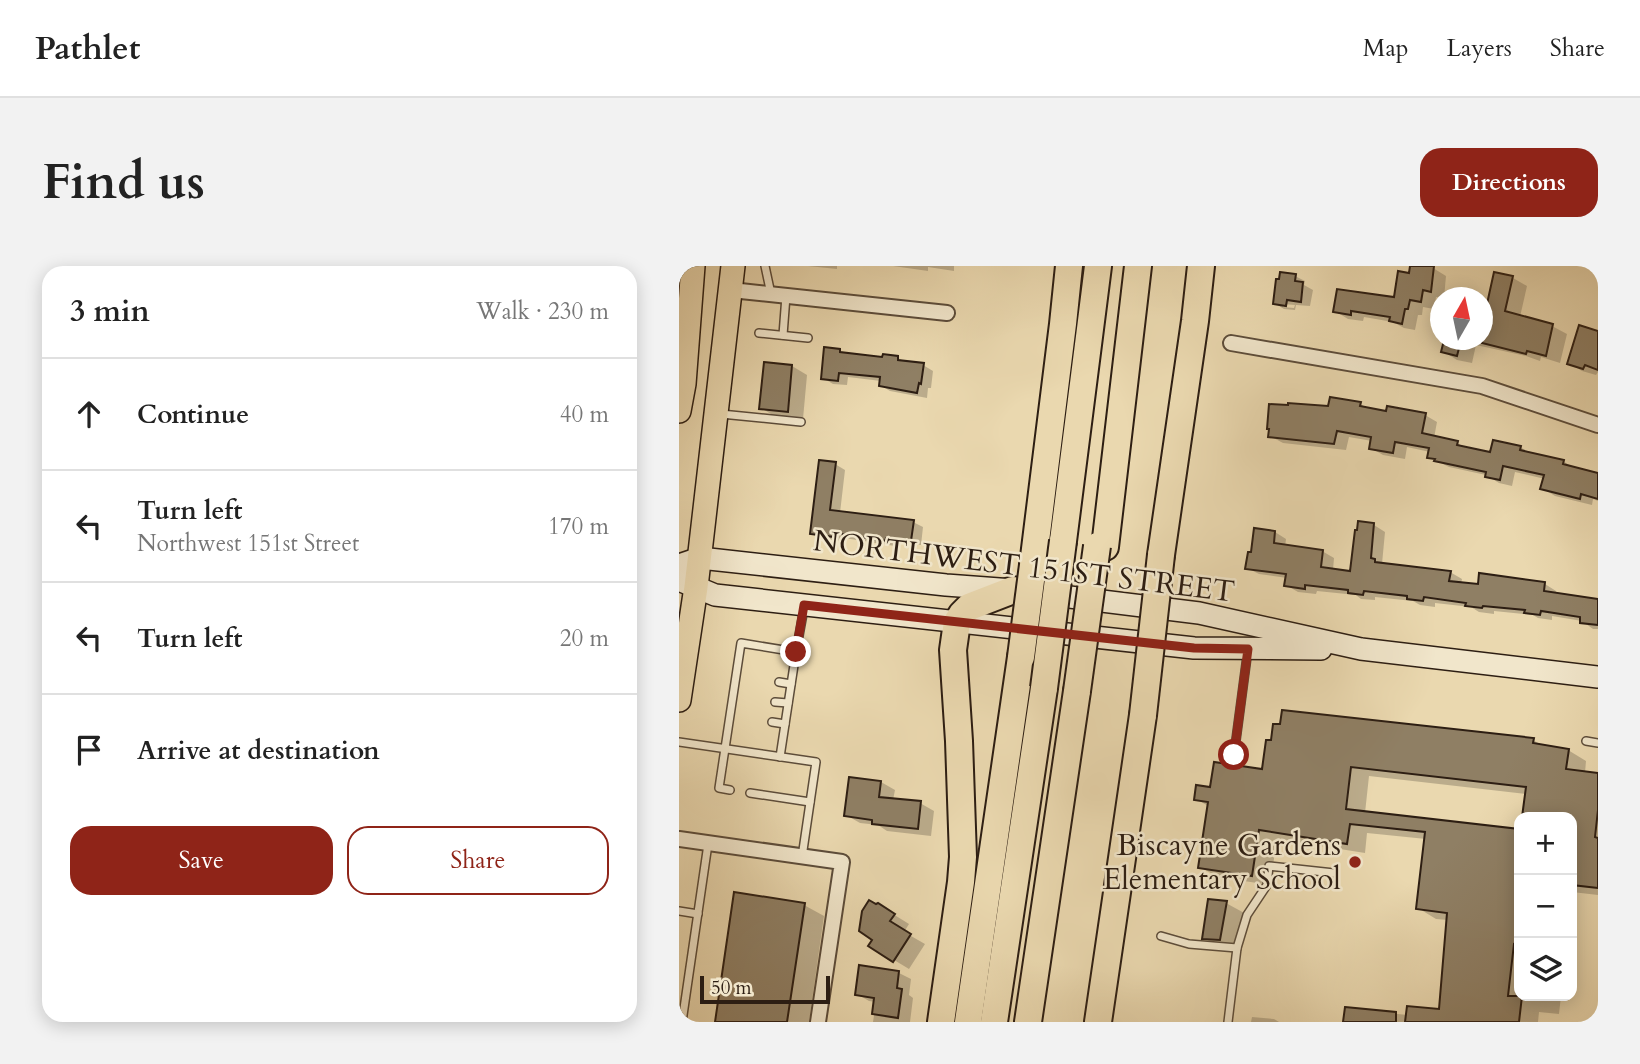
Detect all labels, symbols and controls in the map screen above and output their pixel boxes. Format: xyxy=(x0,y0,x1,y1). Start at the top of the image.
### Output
text: Pathlet xyxy=(35,26,140,71)
text: Map xyxy=(1363,32,1409,65)
text: Layers xyxy=(1447,32,1512,65)
text: Share xyxy=(1550,32,1605,65)
button: Directions xyxy=(1420,148,1598,217)
text: Find us xyxy=(42,149,205,216)
north arrow xyxy=(1430,287,1493,350)
text: 3 min xyxy=(70,291,150,332)
text: Walk · 230 m xyxy=(476,296,609,327)
icon: ahead xyxy=(70,395,108,433)
text: Continue xyxy=(137,397,249,432)
text: 40 m xyxy=(560,399,609,430)
text: Turn left xyxy=(137,493,242,528)
icon: left xyxy=(70,507,108,545)
text: 170 m xyxy=(548,511,609,542)
street label: NORTHWEST 151ST STREET xyxy=(811,520,1237,613)
text: Northwest 151st Street xyxy=(137,528,359,559)
icon: left xyxy=(70,619,108,657)
text: Turn left xyxy=(137,621,242,656)
text: 20 m xyxy=(560,623,609,654)
route end xyxy=(780,636,811,667)
icon: arrive xyxy=(70,731,108,769)
text: Arrive at destination xyxy=(137,733,380,768)
route start xyxy=(1218,739,1249,770)
map controls xyxy=(1514,812,1577,1001)
button: + xyxy=(1514,812,1577,875)
place label: Biscayne Gardens Elementary School xyxy=(1103,825,1341,900)
button: Save xyxy=(70,826,333,895)
button: Share xyxy=(347,826,609,895)
marker: Biscayne Gardens Elementary School xyxy=(1347,854,1363,870)
button: − xyxy=(1514,875,1577,938)
button: layers xyxy=(1514,938,1577,1001)
scale bar xyxy=(700,973,829,1005)
text: 50 m xyxy=(711,975,752,1001)

